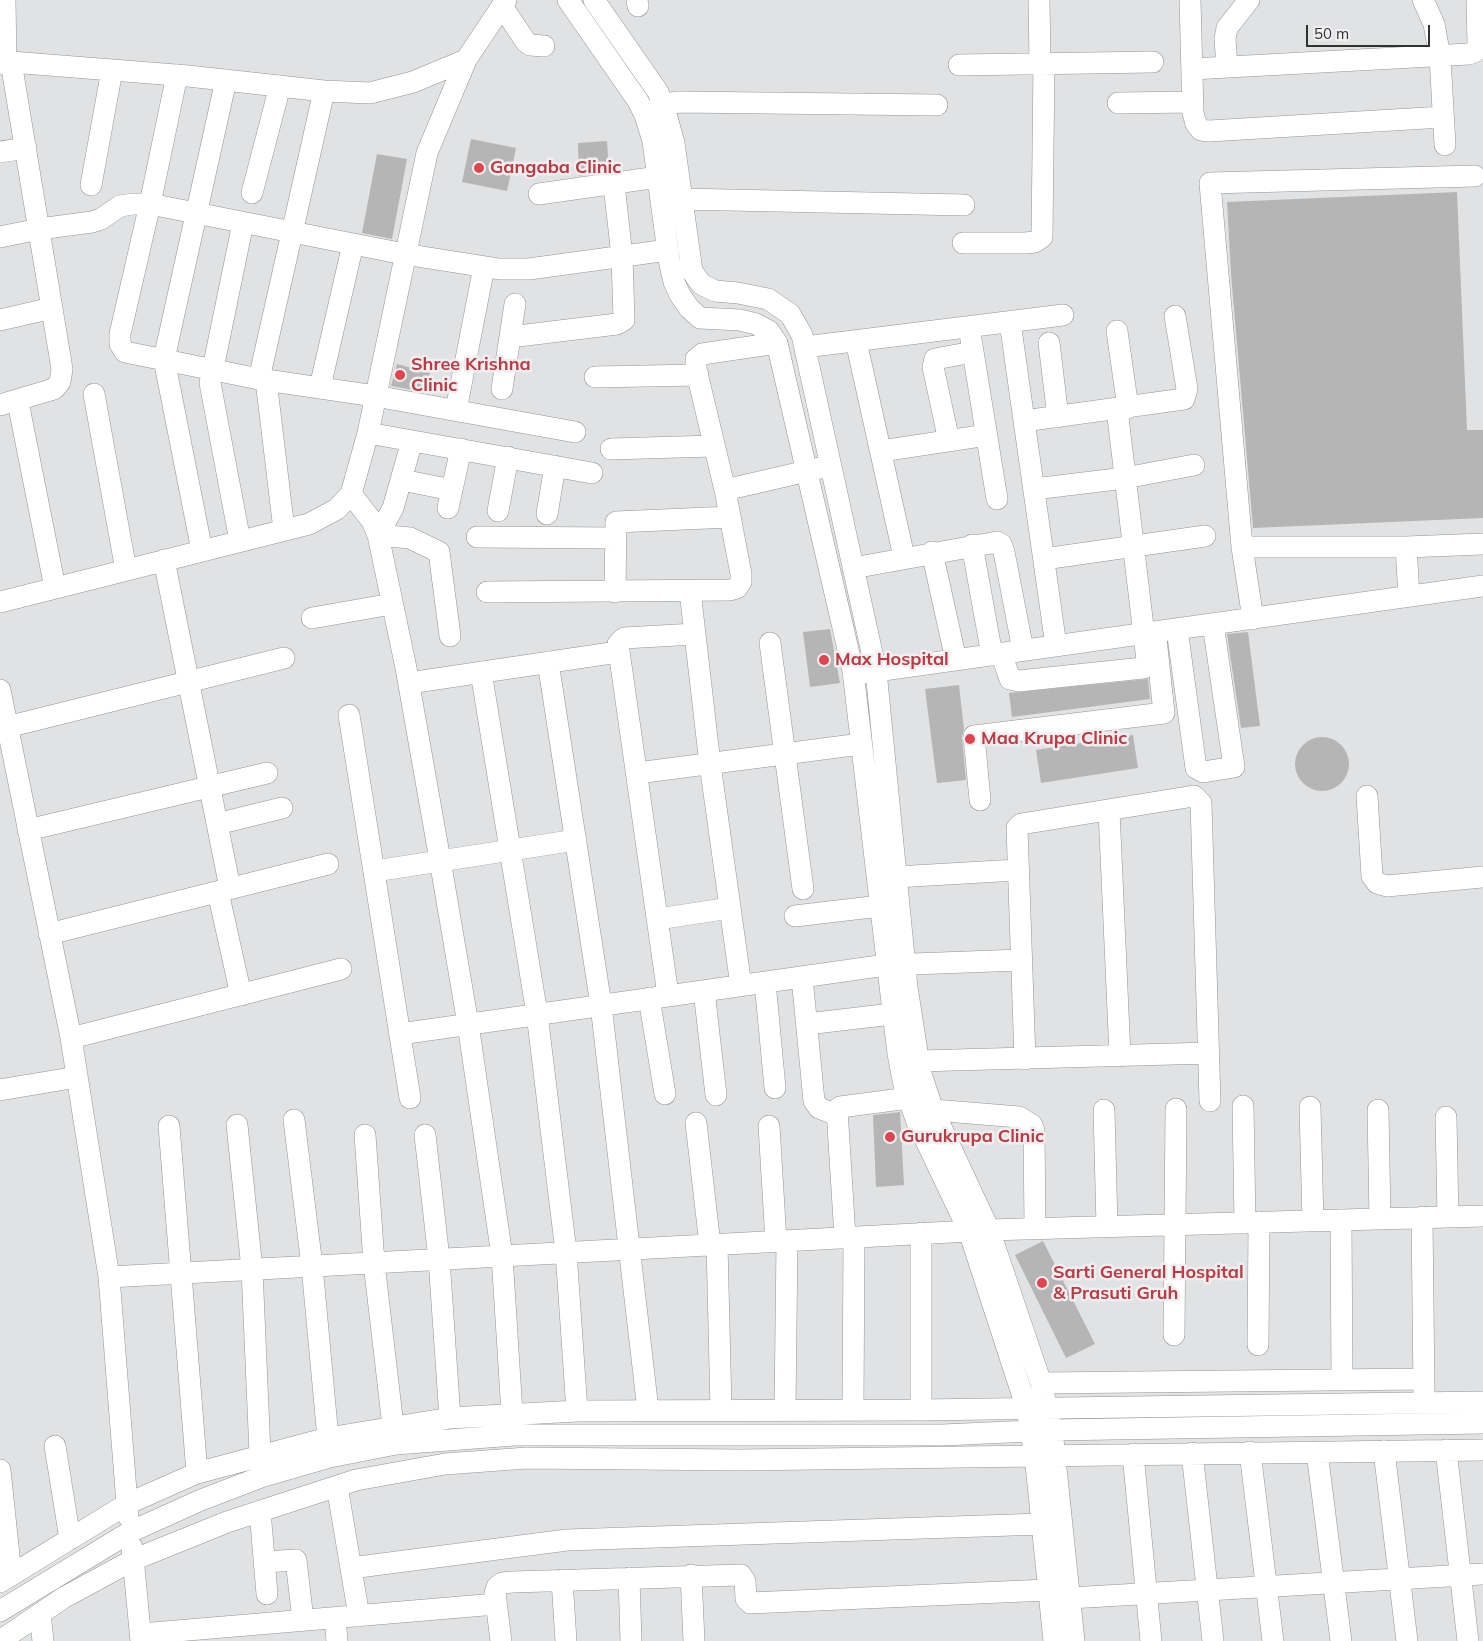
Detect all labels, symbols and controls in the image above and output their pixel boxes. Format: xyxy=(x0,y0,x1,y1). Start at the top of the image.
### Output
scale bar xyxy=(1308,15,1432,47)
text: 50 m xyxy=(1314,24,1349,43)
place label: Gangaba Clinic xyxy=(490,157,621,179)
marker: Gangaba Clinic xyxy=(472,161,486,175)
place label: Shree Krishna Clinic xyxy=(411,354,531,396)
marker: Shree Krishna Clinic xyxy=(393,368,407,382)
place label: Max Hospital xyxy=(835,649,949,671)
marker: Max Hospital xyxy=(817,653,831,667)
place label: Maa Krupa Clinic xyxy=(981,728,1127,750)
marker: Maa Krupa Clinic xyxy=(963,732,977,746)
place label: Gurukrupa Clinic xyxy=(901,1126,1044,1148)
marker: Gurukrupa Clinic xyxy=(883,1130,897,1144)
place label: Sarti General Hospital & Prasuti Gruh xyxy=(1053,1262,1244,1304)
marker: Sarti General Hospital & Prasuti Gruh xyxy=(1035,1276,1049,1290)

